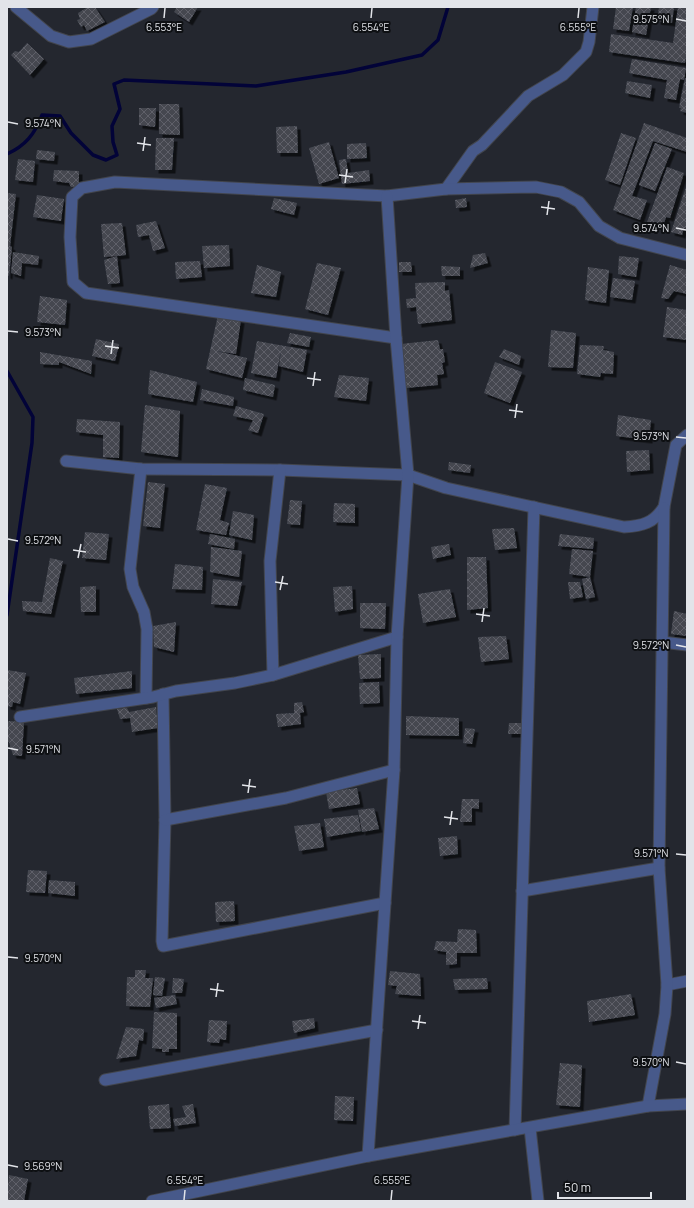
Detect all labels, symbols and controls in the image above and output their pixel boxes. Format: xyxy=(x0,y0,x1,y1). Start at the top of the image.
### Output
text: 9.575°N xyxy=(633,12,669,26)
text: 6.553°E xyxy=(146,20,182,34)
text: 6.554°E xyxy=(353,20,389,34)
text: 6.555°E xyxy=(560,20,596,34)
text: 9.574°N xyxy=(25,116,61,130)
text: 9.574°N xyxy=(633,221,669,235)
text: 9.573°N xyxy=(25,325,61,339)
text: 9.573°N xyxy=(633,429,669,443)
text: 9.572°N xyxy=(25,533,61,547)
text: 9.572°N xyxy=(633,638,669,652)
text: 9.571°N xyxy=(26,742,60,756)
text: 9.571°N xyxy=(634,846,668,860)
text: 9.570°N xyxy=(25,951,62,965)
text: 9.570°N xyxy=(633,1055,670,1069)
text: 9.569°N xyxy=(24,1159,62,1173)
text: 6.554°E xyxy=(167,1173,203,1187)
text: 6.555°E xyxy=(374,1173,410,1187)
scale bar xyxy=(558,1174,651,1200)
text: 50 m xyxy=(564,1179,591,1196)

